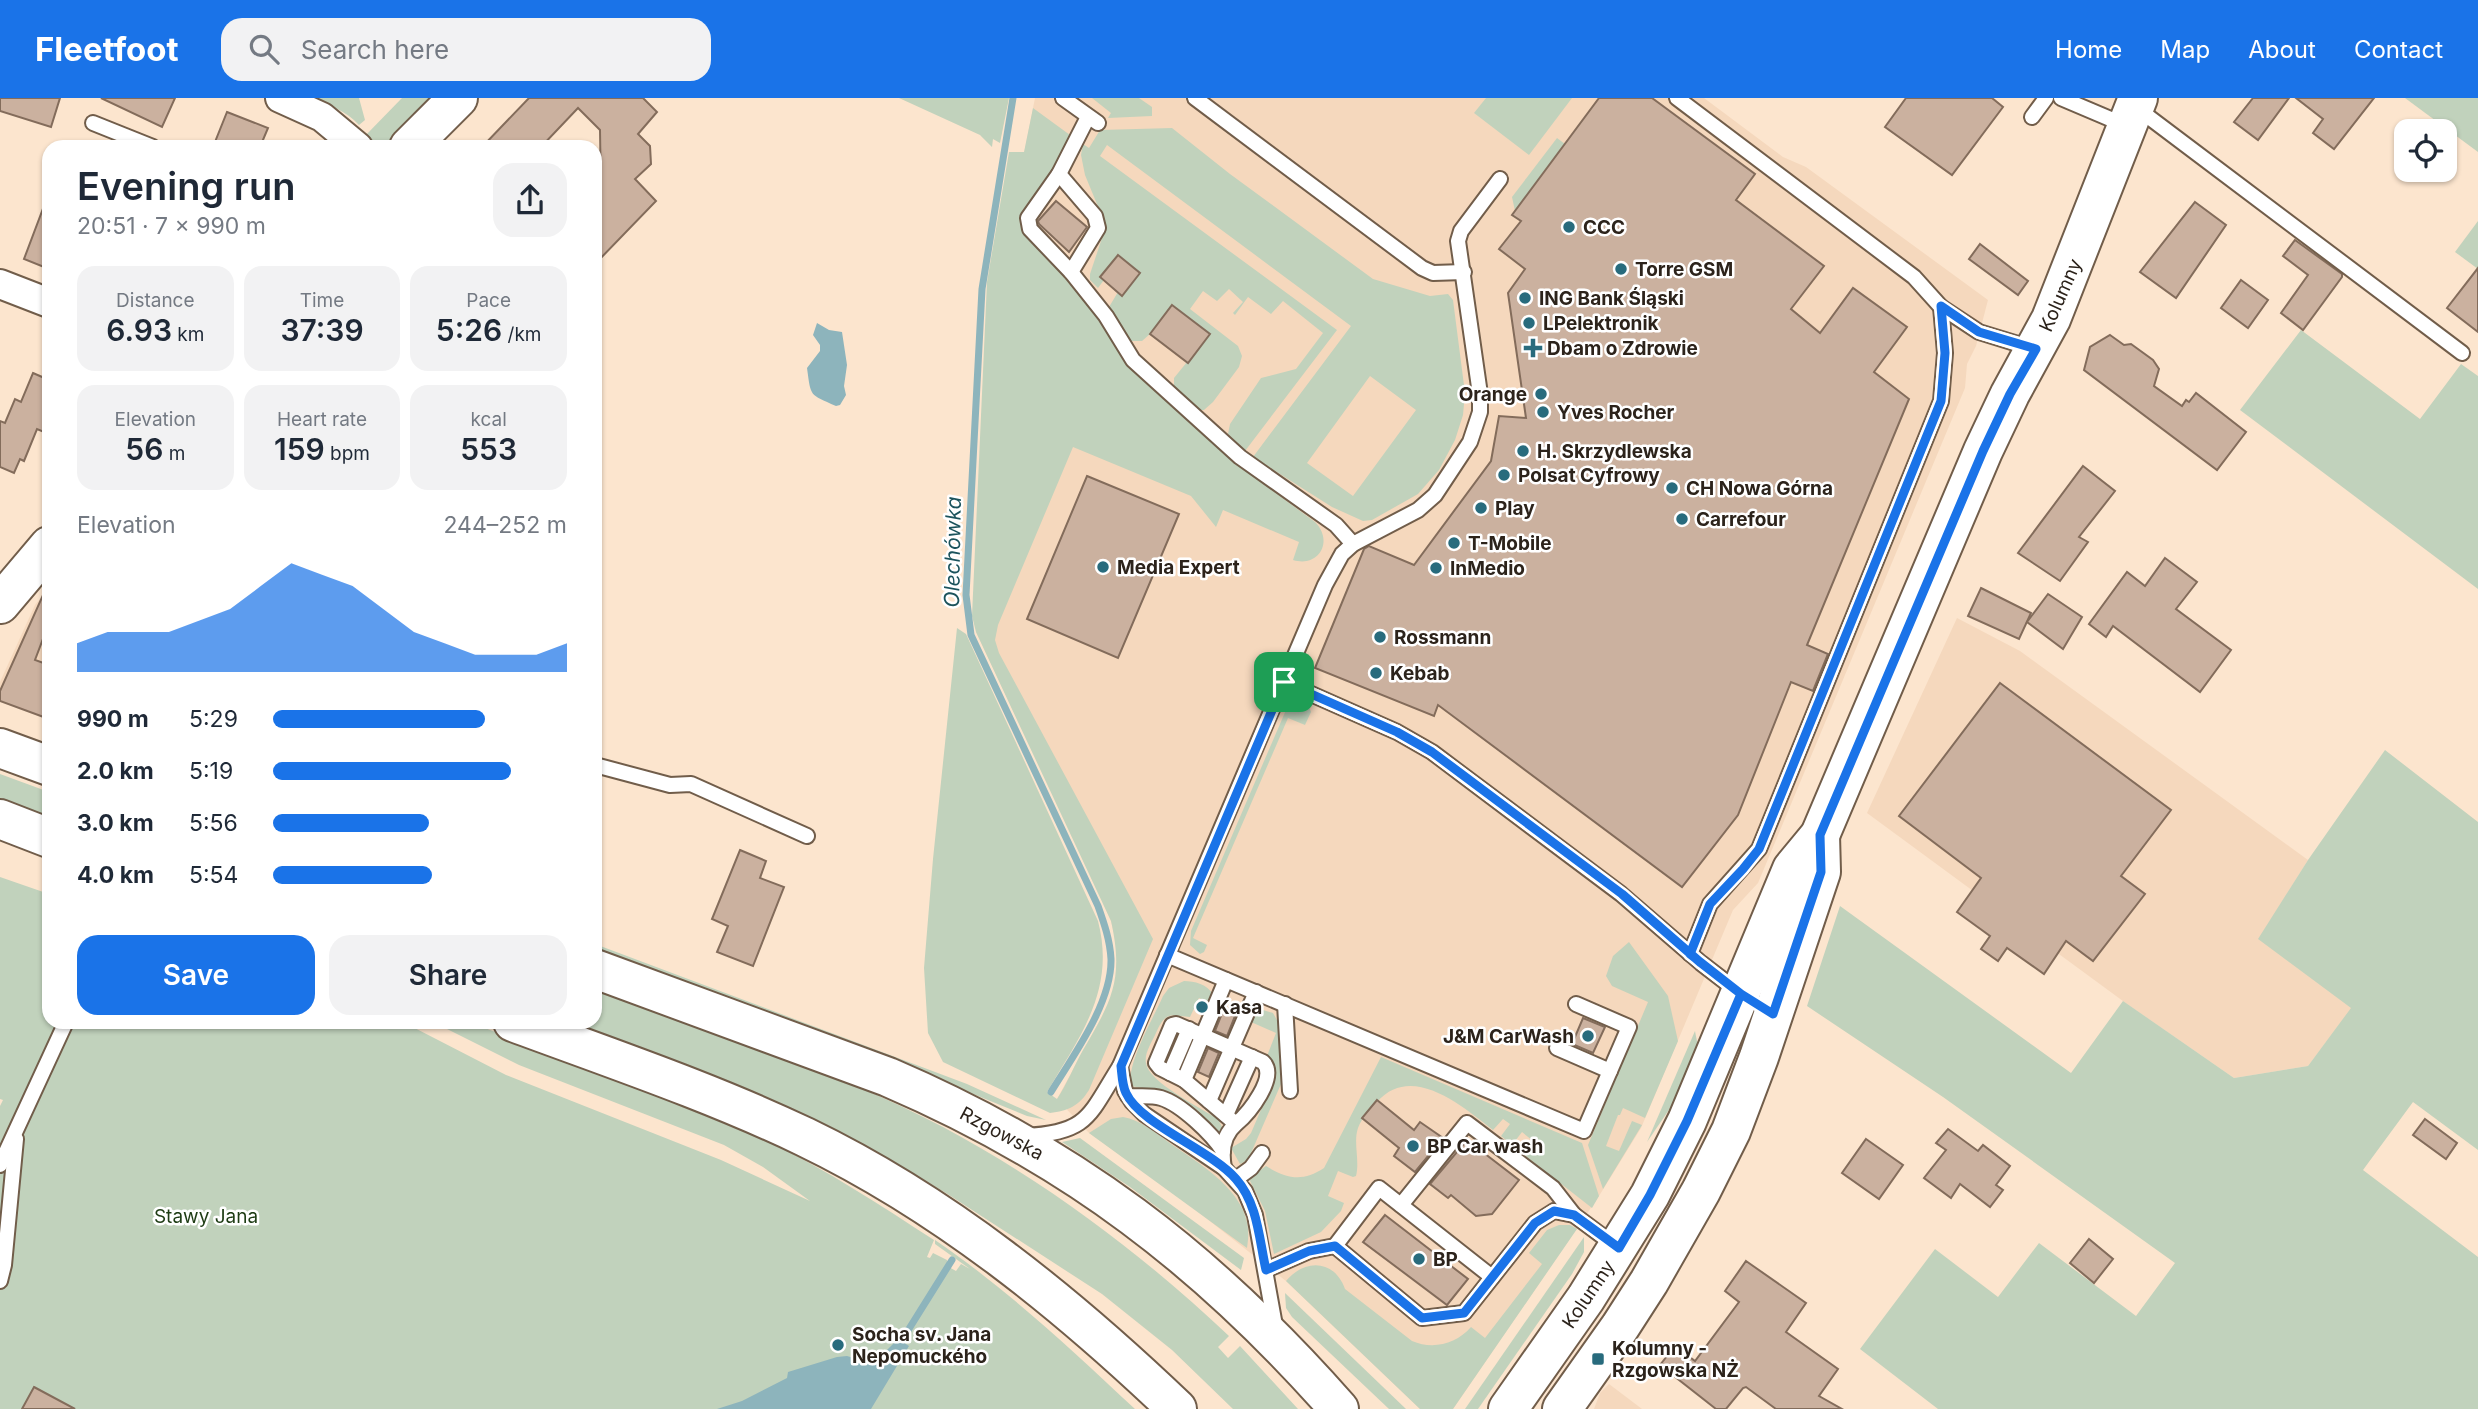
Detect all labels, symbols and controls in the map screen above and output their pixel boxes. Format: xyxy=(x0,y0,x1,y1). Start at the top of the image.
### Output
search box xyxy=(221,18,711,81)
text: Fleetfoot xyxy=(35,29,179,69)
icon: search xyxy=(245,30,283,68)
text: Search here xyxy=(301,34,449,65)
text: Home xyxy=(2055,35,2122,64)
text: Map xyxy=(2160,35,2210,64)
text: About xyxy=(2248,35,2316,64)
text: Contact xyxy=(2354,35,2443,64)
map controls xyxy=(2394,119,2457,182)
button: locate xyxy=(2394,119,2457,182)
text: Evening run xyxy=(77,163,295,209)
button: share xyxy=(493,163,567,237)
text: 20:51 · 7 × 990 m xyxy=(77,212,266,240)
place label: CCC xyxy=(1583,216,1625,239)
marker: CCC xyxy=(1561,219,1577,235)
street label: Kolumny xyxy=(2034,255,2087,335)
place label: Torre GSM xyxy=(1635,258,1733,281)
marker: Torre GSM xyxy=(1613,261,1629,277)
place label: ING Bank Śląski xyxy=(1539,287,1684,310)
text: Distance xyxy=(116,289,195,312)
text: Time xyxy=(300,289,344,312)
text: Pace xyxy=(466,289,511,312)
marker: ING Bank Śląski xyxy=(1517,290,1533,306)
text: 6.93 xyxy=(106,312,172,348)
text: 37:39 xyxy=(280,312,364,348)
text: 5:26 xyxy=(436,312,502,348)
place label: LPelektronik xyxy=(1543,312,1659,335)
marker: LPelektronik xyxy=(1521,315,1537,331)
text: km xyxy=(172,323,204,346)
text: /km xyxy=(502,323,541,346)
place label: Dbam o Zdrowie xyxy=(1547,337,1698,360)
marker: Dbam o Zdrowie xyxy=(1525,340,1541,356)
place label: Orange xyxy=(1459,383,1527,406)
marker: Orange xyxy=(1533,386,1549,402)
place label: Yves Rocher xyxy=(1557,401,1675,424)
marker: Yves Rocher xyxy=(1535,404,1551,420)
text: Elevation xyxy=(115,408,196,431)
text: Heart rate xyxy=(277,408,367,431)
text: kcal xyxy=(471,408,507,431)
text: 56 xyxy=(125,431,163,467)
text: 159 xyxy=(274,431,325,467)
text: 553 xyxy=(460,431,517,467)
place label: H. Skrzydlewska xyxy=(1537,440,1692,463)
text: m xyxy=(163,442,185,465)
text: bpm xyxy=(325,442,370,465)
marker: H. Skrzydlewska xyxy=(1515,443,1531,459)
place label: Polsat Cyfrowy xyxy=(1518,464,1660,487)
marker: Polsat Cyfrowy xyxy=(1496,467,1512,483)
place label: CH Nowa Górna xyxy=(1686,477,1833,500)
marker: CH Nowa Górna xyxy=(1664,480,1680,496)
water label: Olechówka xyxy=(939,496,966,608)
place label: Play xyxy=(1495,497,1535,520)
marker: Play xyxy=(1473,500,1489,516)
place label: Carrefour xyxy=(1696,508,1786,531)
text: Elevation xyxy=(77,511,176,539)
text: 244–252 m xyxy=(443,511,567,539)
marker: Carrefour xyxy=(1674,511,1690,527)
place label: T-Mobile xyxy=(1468,532,1552,555)
marker: T-Mobile xyxy=(1446,535,1462,551)
place label: Media Expert xyxy=(1117,556,1240,579)
place label: InMedio xyxy=(1450,557,1525,580)
marker: Media Expert xyxy=(1095,559,1111,575)
marker: InMedio xyxy=(1428,560,1444,576)
place label: Rossmann xyxy=(1394,626,1491,649)
marker: Rossmann xyxy=(1372,629,1388,645)
pin xyxy=(1254,652,1314,712)
place label: Kebab xyxy=(1390,662,1449,685)
icon: arrive xyxy=(1265,663,1303,701)
marker: Kebab xyxy=(1368,665,1384,681)
text: 990 m xyxy=(77,705,149,733)
text: 5:29 xyxy=(189,705,238,733)
text: 2.0 km xyxy=(77,757,154,785)
text: 5:19 xyxy=(189,757,233,785)
text: 3.0 km xyxy=(77,809,154,837)
text: 5:56 xyxy=(189,809,238,837)
text: 4.0 km xyxy=(77,861,154,889)
text: 5:54 xyxy=(189,861,238,889)
button: Save xyxy=(77,935,315,1015)
button: Share xyxy=(329,935,567,1015)
place label: Kasa xyxy=(1216,996,1262,1019)
marker: Kasa xyxy=(1194,999,1210,1015)
place label: J&M CarWash xyxy=(1443,1025,1574,1048)
marker: J&M CarWash xyxy=(1580,1028,1596,1044)
street label: Rzgowska xyxy=(956,1102,1048,1165)
place label: BP Car wash xyxy=(1427,1135,1543,1158)
marker: BP Car wash xyxy=(1405,1138,1421,1154)
park label: Stawy Jana xyxy=(154,1205,258,1228)
place label: BP xyxy=(1433,1248,1458,1271)
marker: BP xyxy=(1411,1251,1427,1267)
street label: Kolumny xyxy=(1557,1255,1620,1333)
place label: Socha sv. Jana Nepomuckého xyxy=(852,1323,991,1368)
marker: Socha sv. Jana Nepomuckého xyxy=(830,1337,846,1353)
place label: Kolumny - Rzgowska NŻ xyxy=(1612,1337,1739,1382)
marker: Kolumny - Rzgowska NŻ xyxy=(1590,1351,1606,1367)

